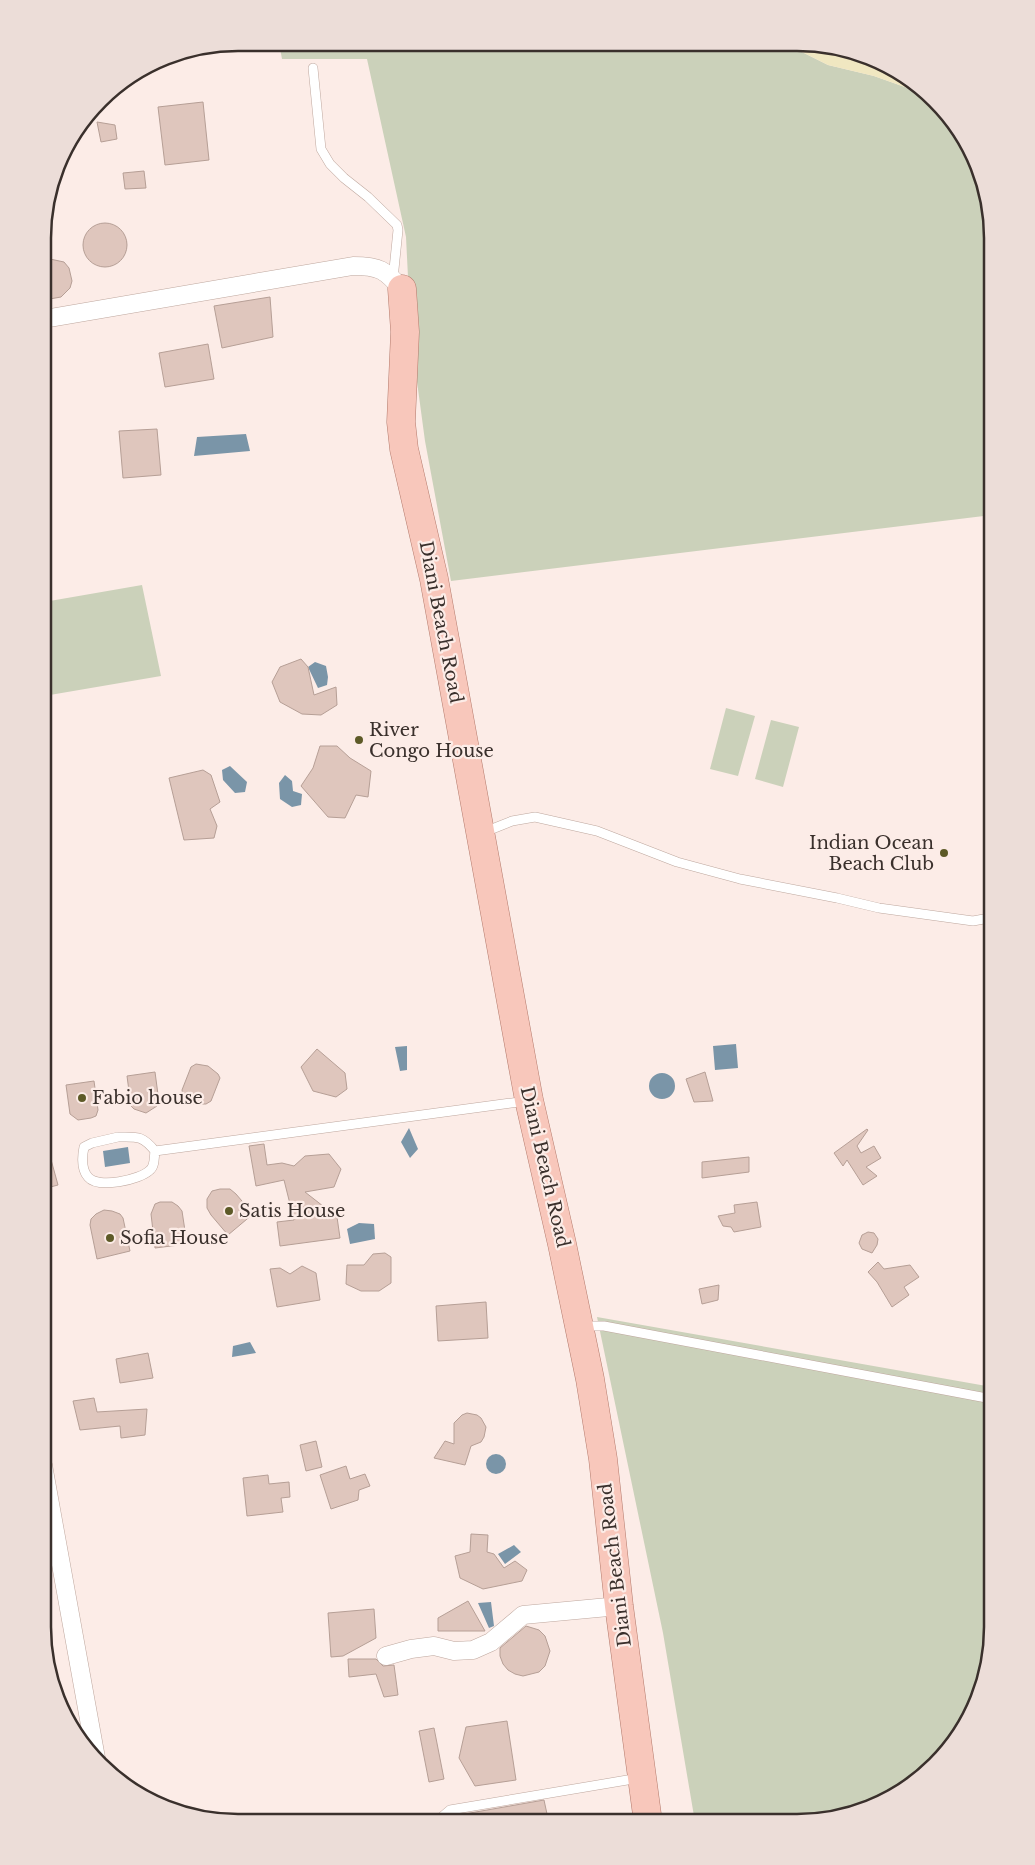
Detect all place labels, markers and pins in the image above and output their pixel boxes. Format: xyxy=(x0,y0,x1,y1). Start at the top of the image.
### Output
place label: River Congo House xyxy=(369,719,494,762)
marker: River Congo House xyxy=(353,734,365,746)
place label: Indian Ocean Beach Club xyxy=(809,832,934,875)
marker: Indian Ocean Beach Club xyxy=(938,847,950,859)
place label: Fabio house xyxy=(92,1087,203,1109)
marker: Fabio house xyxy=(76,1092,88,1104)
place label: Satis House xyxy=(239,1200,345,1222)
marker: Satis House xyxy=(223,1205,235,1217)
place label: Sofia House xyxy=(120,1227,229,1249)
marker: Sofia House xyxy=(104,1232,116,1244)

